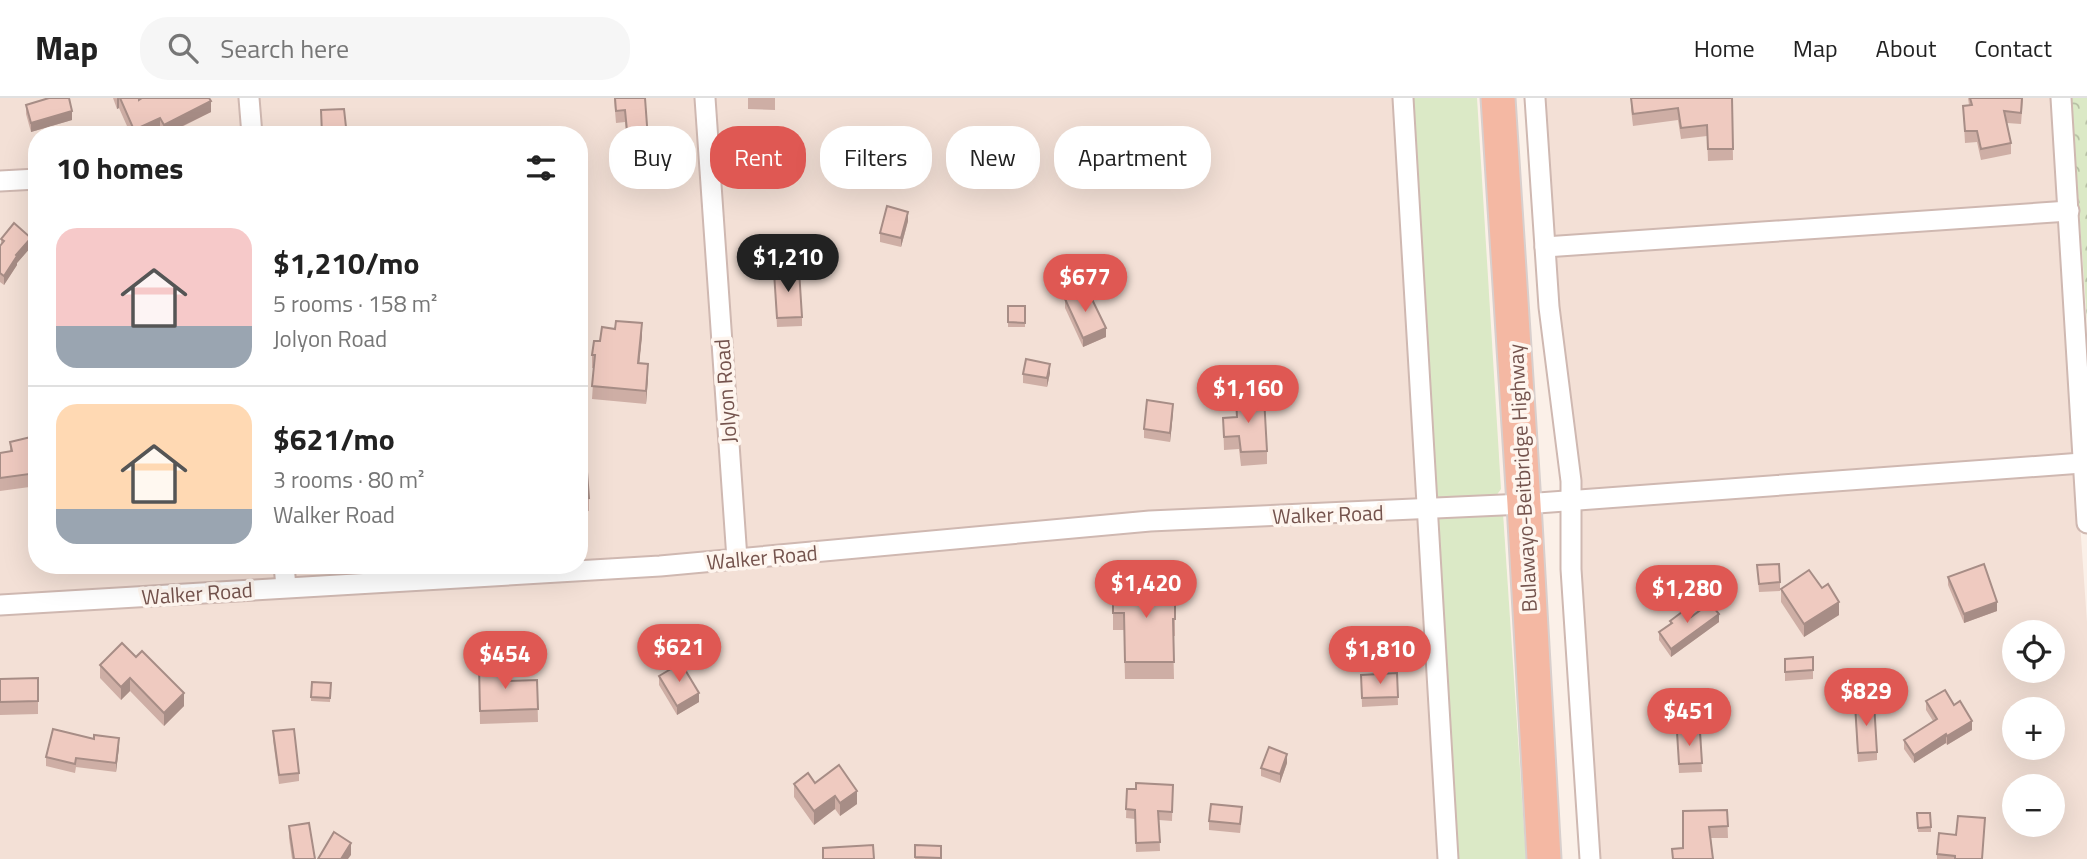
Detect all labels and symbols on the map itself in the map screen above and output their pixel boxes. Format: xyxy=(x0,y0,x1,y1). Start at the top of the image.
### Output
pin: $1,210 xyxy=(731,234,845,294)
pin: $677 xyxy=(1044,254,1126,314)
street label: Jolyon Road xyxy=(705,338,745,444)
street label: Bulawayo-Beitbridge Highway xyxy=(1499,343,1545,613)
pin: $1,160 xyxy=(1191,366,1305,425)
street label: Walker Road xyxy=(1272,496,1384,532)
street label: Walker Road xyxy=(705,536,819,578)
pin: $1,420 xyxy=(1089,560,1203,620)
pin: $1,280 xyxy=(1630,566,1744,625)
street label: Walker Road xyxy=(140,573,254,613)
pin: $621 xyxy=(638,624,720,684)
pin: $1,810 xyxy=(1323,626,1437,686)
pin: $454 xyxy=(464,632,546,691)
pin: $829 xyxy=(1825,668,1907,728)
pin: $451 xyxy=(1648,688,1730,748)

